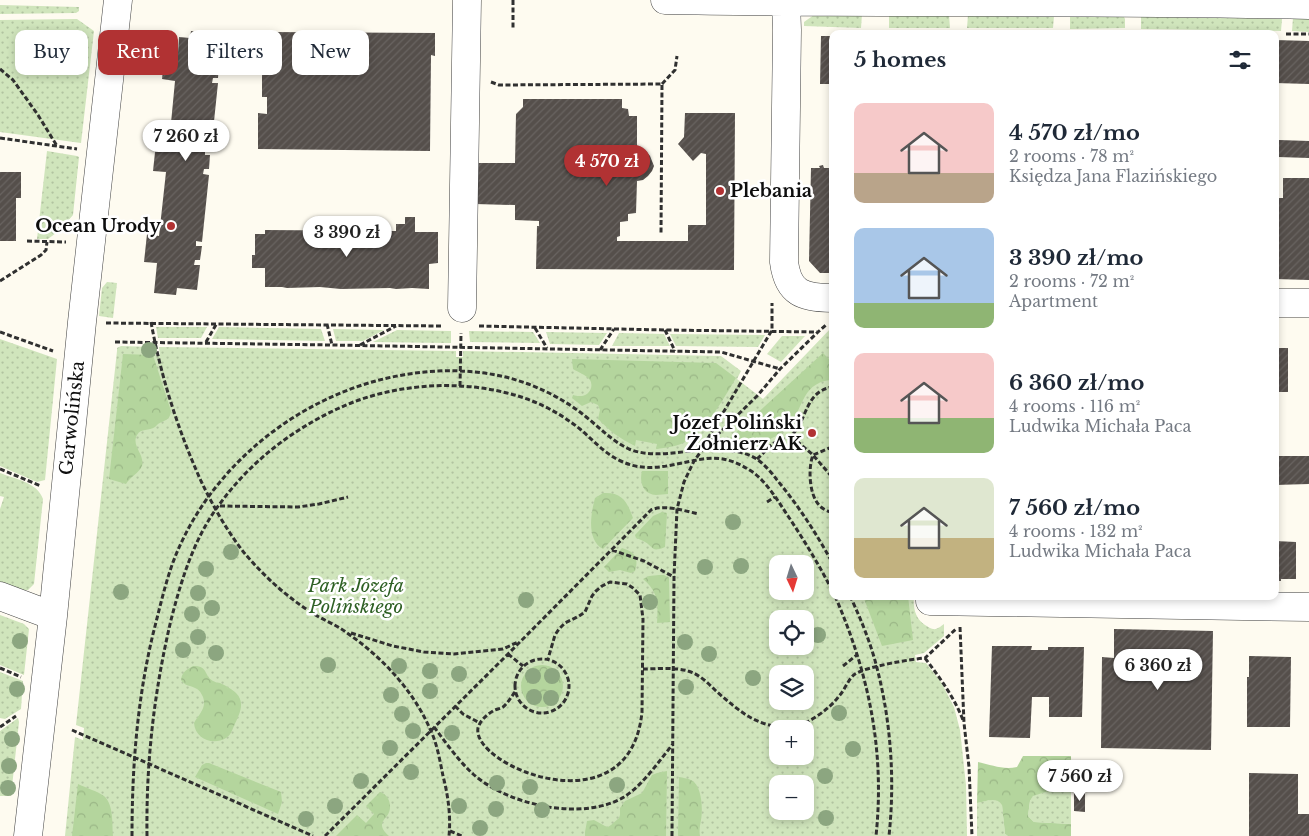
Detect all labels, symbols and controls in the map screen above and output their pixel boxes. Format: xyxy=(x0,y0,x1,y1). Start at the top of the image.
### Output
chip: Buy xyxy=(15,30,88,75)
chip: Rent xyxy=(98,30,178,75)
chip: Filters xyxy=(188,30,282,75)
chip: New xyxy=(292,30,369,75)
icon: filters xyxy=(1226,46,1254,74)
text: 5 homes xyxy=(854,47,946,73)
pin: 7 260 zł xyxy=(134,120,238,162)
text: 4 570 zł/mo xyxy=(1009,120,1140,146)
icon: home xyxy=(894,123,954,183)
text: 7 260 zł xyxy=(154,126,218,146)
pin: 4 570 zł xyxy=(555,144,659,187)
text: 2 rooms · 78 m² xyxy=(1009,146,1134,166)
text: 4 570 zł xyxy=(575,151,639,171)
text: Księdza Jana Flazińskiego xyxy=(1009,166,1217,186)
place label: Plebania xyxy=(730,180,813,202)
marker: Plebania xyxy=(714,185,726,197)
place label: Ocean Urody xyxy=(35,215,161,237)
pin: 3 390 zł xyxy=(295,216,399,258)
marker: Ocean Urody xyxy=(165,220,177,232)
text: 3 390 zł xyxy=(314,222,380,242)
text: 3 390 zł/mo xyxy=(1009,245,1143,271)
icon: home xyxy=(894,248,954,308)
text: 2 rooms · 72 m² xyxy=(1009,271,1134,291)
text: Apartment xyxy=(1009,291,1098,311)
street label: Garwolińska xyxy=(55,360,89,476)
text: 6 360 zł/mo xyxy=(1009,370,1144,396)
icon: home xyxy=(894,373,954,433)
text: 4 rooms · 116 m² xyxy=(1009,396,1140,416)
place label: Józef Poliński Żołnierz AK xyxy=(669,412,803,455)
text: Ludwika Michała Paca xyxy=(1009,416,1191,436)
marker: Józef Poliński Żołnierz AK xyxy=(806,427,818,439)
text: 7 560 zł/mo xyxy=(1009,495,1140,521)
icon: home xyxy=(894,498,954,558)
text: 4 rooms · 132 m² xyxy=(1009,521,1143,541)
text: Ludwika Michała Paca xyxy=(1009,541,1191,561)
north arrow xyxy=(769,555,814,600)
map controls xyxy=(769,555,814,820)
park label: Park Józefa Polińskiego xyxy=(307,575,404,618)
button: locate xyxy=(769,610,814,655)
pin: 6 360 zł xyxy=(1106,648,1210,691)
text: 6 360 zł xyxy=(1124,655,1192,675)
button: layers xyxy=(769,665,814,710)
button: + xyxy=(769,720,814,765)
pin: 7 560 zł xyxy=(1028,760,1132,802)
text: 7 560 zł xyxy=(1048,766,1112,786)
button: − xyxy=(769,775,814,820)

